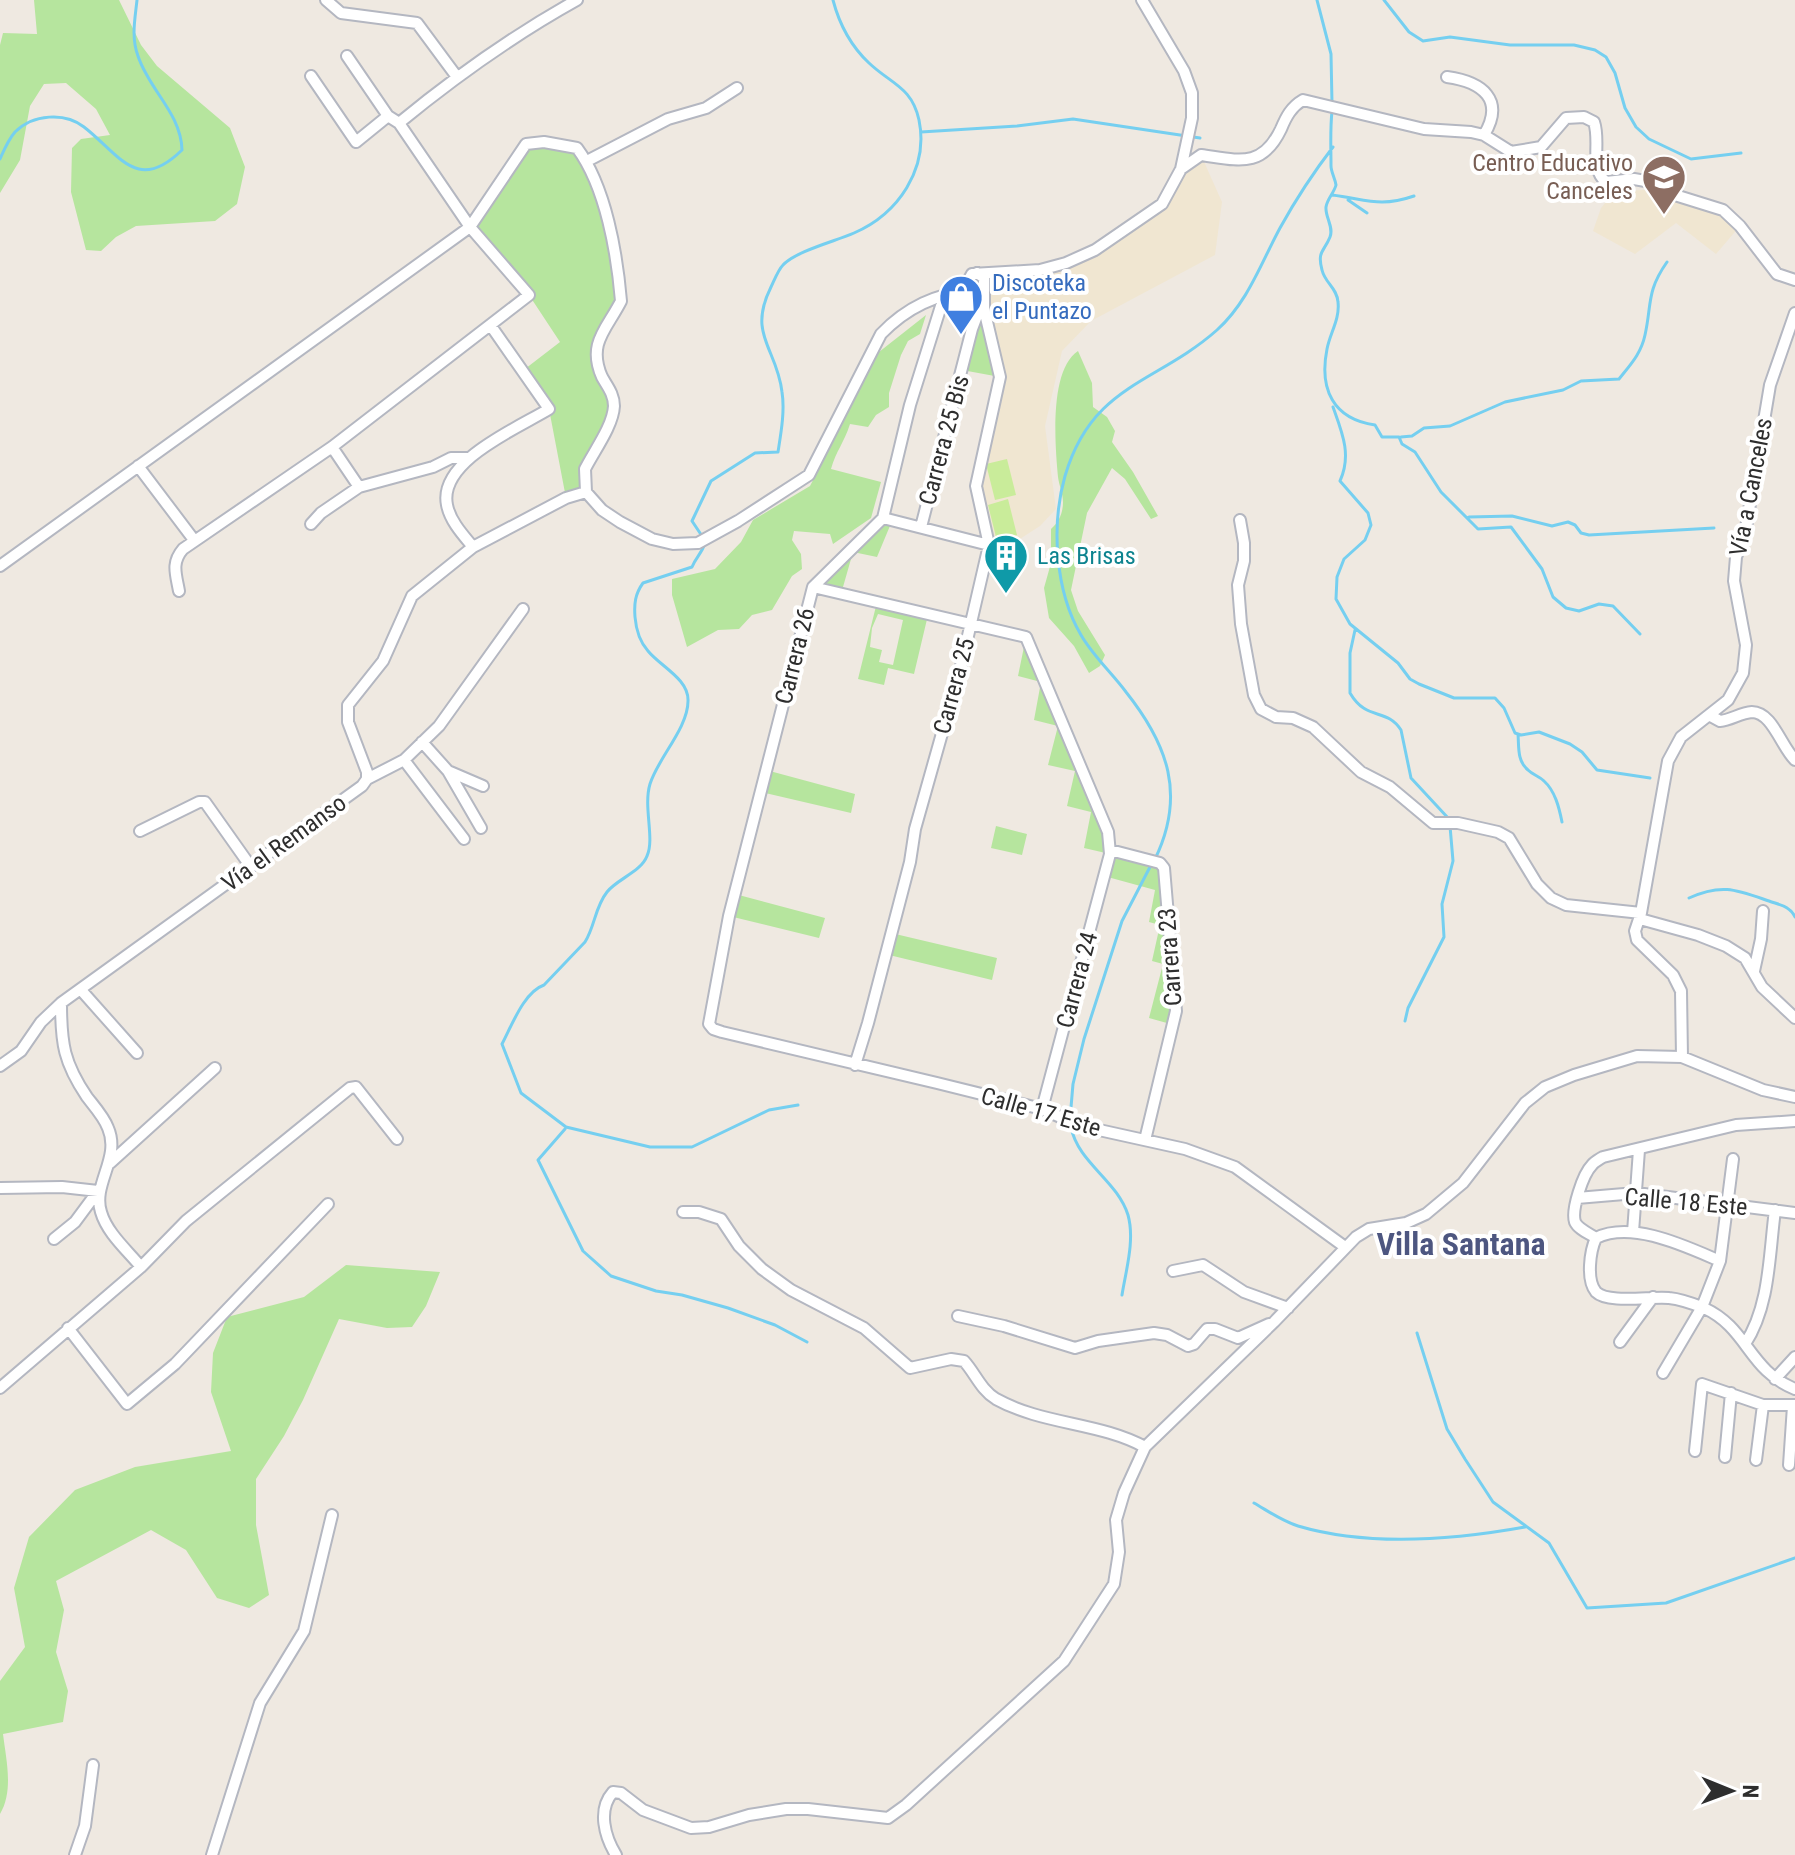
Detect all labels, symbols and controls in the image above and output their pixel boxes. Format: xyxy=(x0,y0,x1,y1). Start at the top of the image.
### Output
place label: Centro Educativo Canceles xyxy=(1472,149,1633,205)
school or university icon: Centro Educativo Canceles xyxy=(1640,153,1688,216)
place label: Discoteka el Puntazo xyxy=(992,269,1092,325)
shop icon: Discoteka el Puntazo xyxy=(937,273,985,336)
street label: Carrera 25 Bis xyxy=(913,372,975,508)
street label: Vía a Canceles xyxy=(1724,416,1778,558)
building icon: Las Brisas xyxy=(982,532,1030,595)
place label: Las Brisas xyxy=(1037,542,1136,570)
street label: Carrera 26 xyxy=(770,605,820,707)
street label: Carrera 25 xyxy=(928,635,980,737)
street label: Vía el Remanso xyxy=(216,789,352,897)
street label: Carrera 23 xyxy=(1153,907,1187,1007)
street label: Carrera 24 xyxy=(1051,929,1103,1031)
street label: Calle 17 Este xyxy=(978,1082,1104,1142)
street label: Calle 18 Este xyxy=(1623,1183,1749,1221)
district label: Villa Santana xyxy=(1377,1225,1545,1263)
north arrow xyxy=(1691,1751,1771,1831)
text: N xyxy=(1738,1784,1763,1798)

